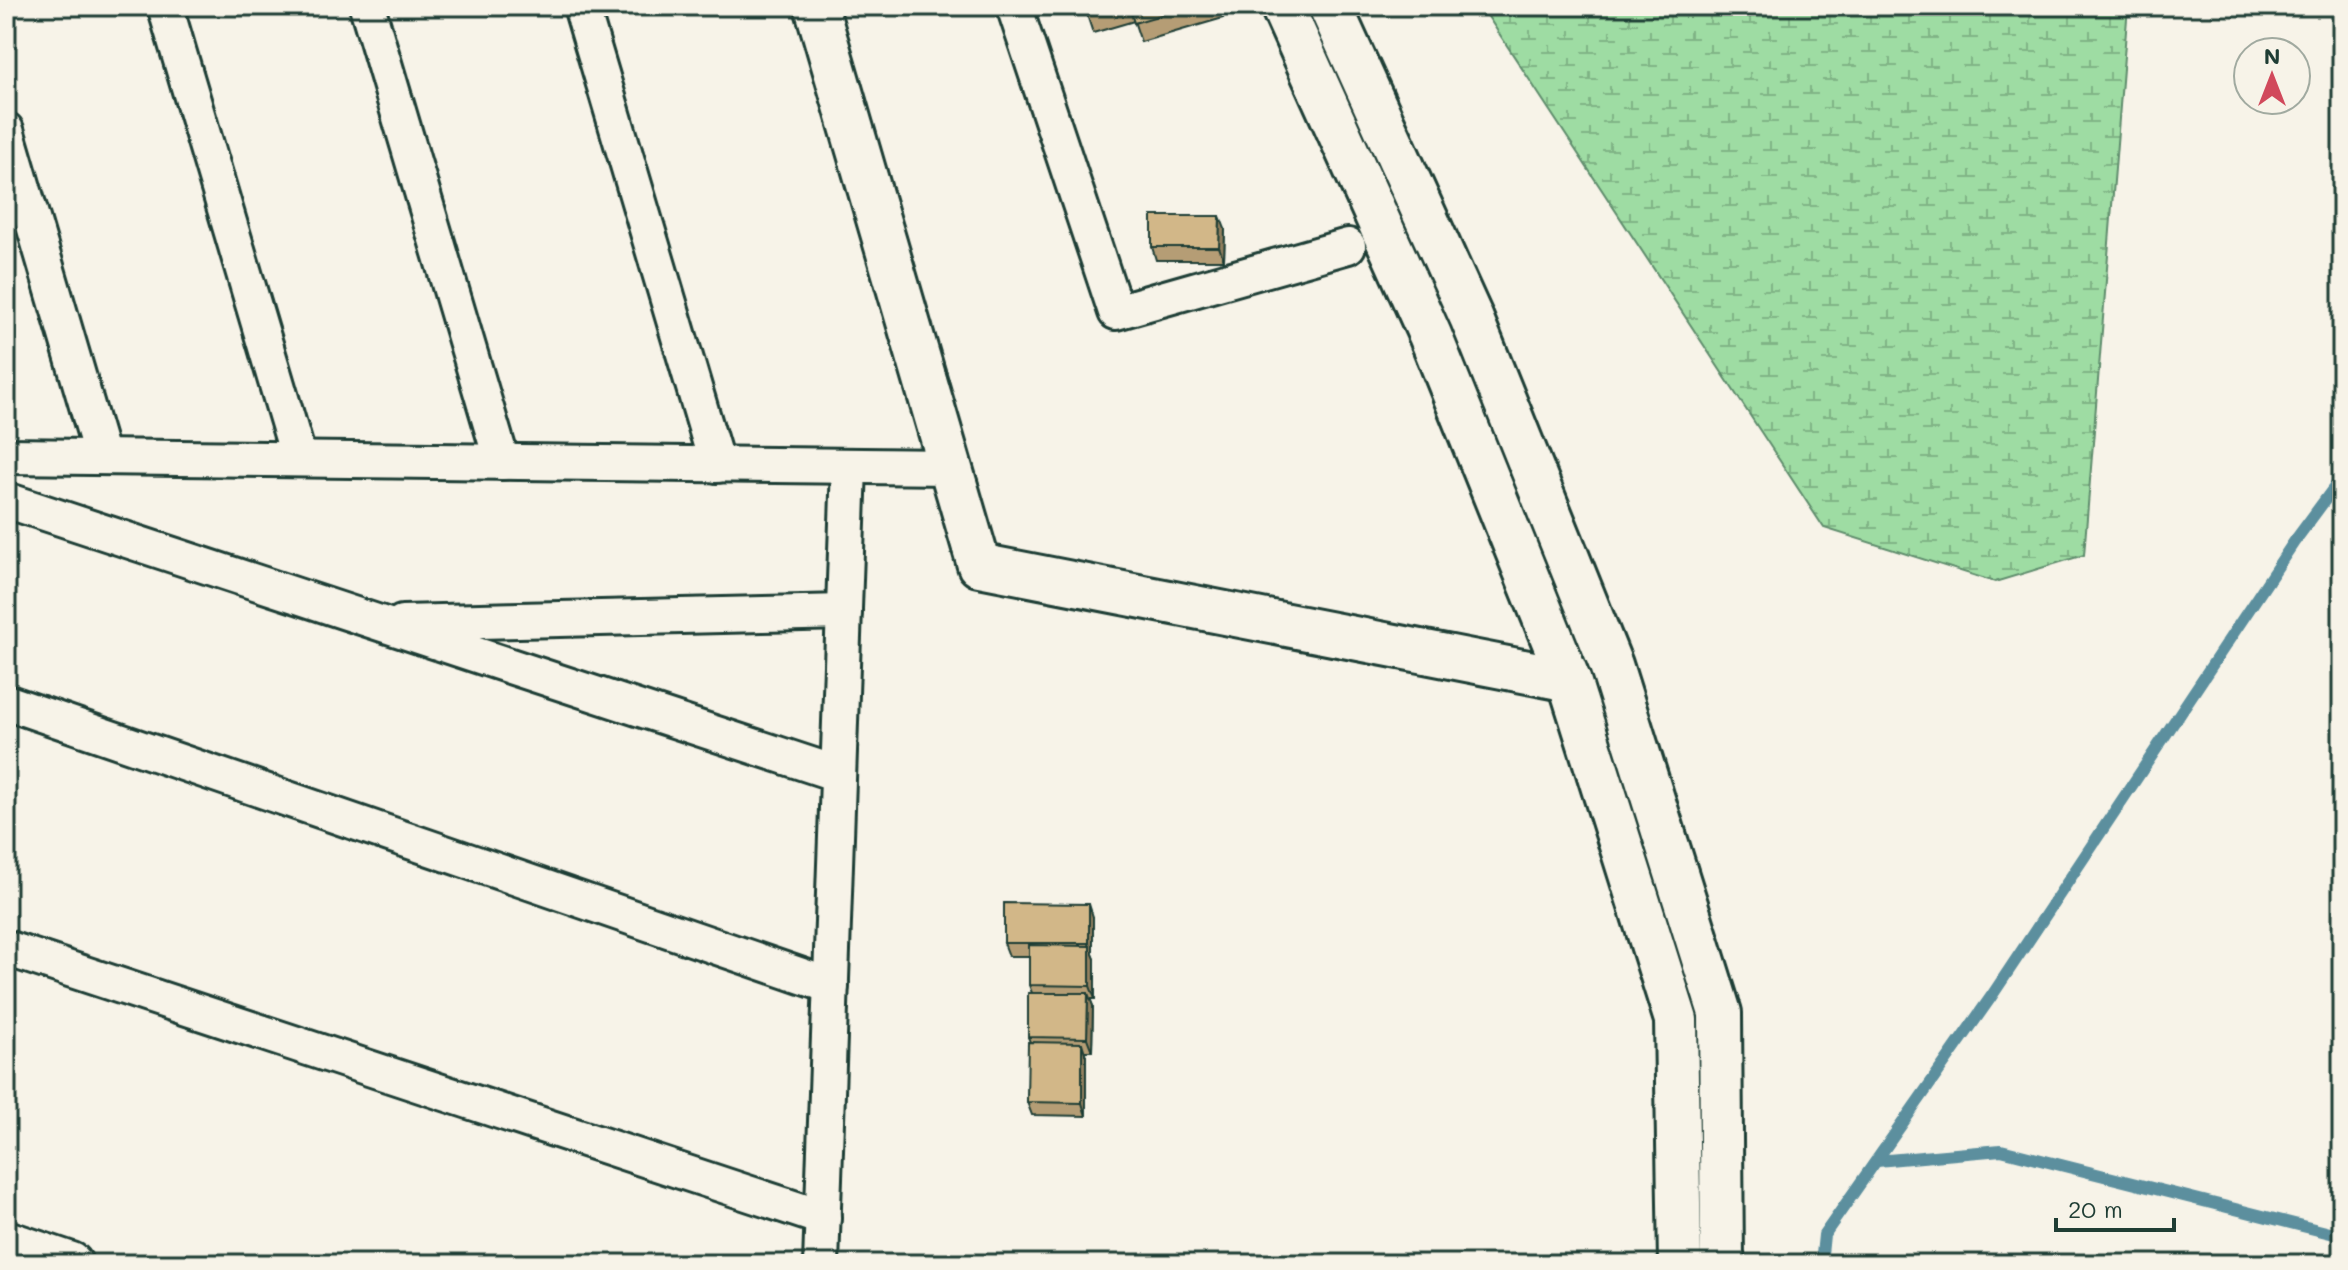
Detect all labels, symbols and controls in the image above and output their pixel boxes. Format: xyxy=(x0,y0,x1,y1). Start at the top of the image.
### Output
north arrow xyxy=(2232,36,2312,116)
text: N xyxy=(2264,41,2280,70)
scale bar xyxy=(2056,1182,2174,1232)
text: 20 m xyxy=(2068,1193,2123,1224)

